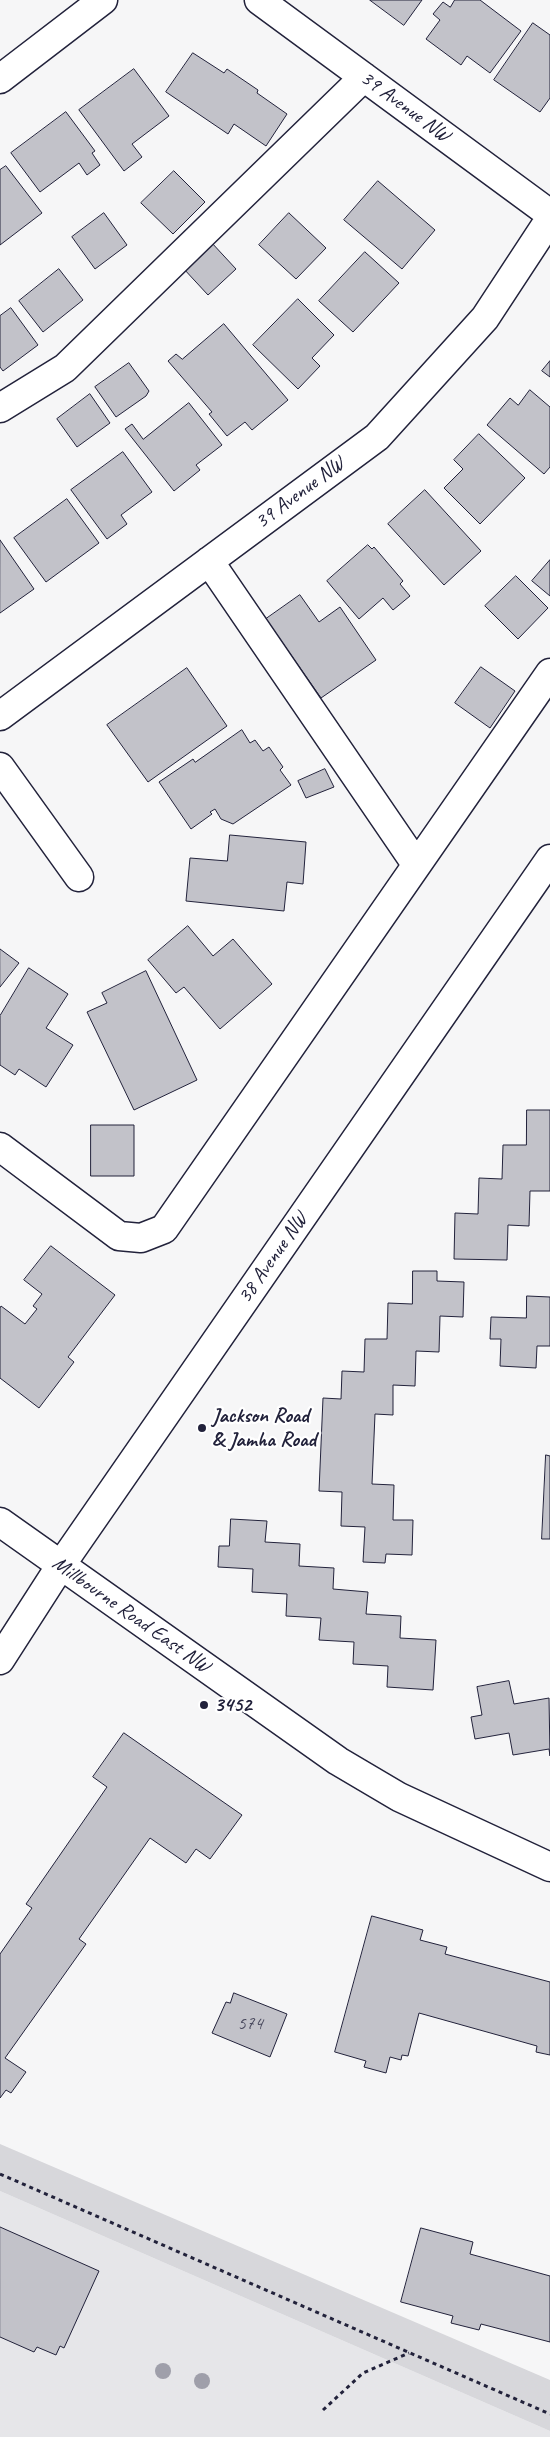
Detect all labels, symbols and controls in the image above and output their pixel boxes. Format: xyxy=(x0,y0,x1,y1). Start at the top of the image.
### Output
street label: 39 Avenue NW xyxy=(355,66,455,148)
street label: 39 Avenue NW xyxy=(250,451,350,535)
street label: 38 Avenue NW xyxy=(233,1208,313,1308)
place label: Jackson Road & Jamha Road xyxy=(212,1403,316,1453)
marker: Jackson Road & Jamha Road xyxy=(196,1422,208,1434)
street label: Millbourne Road East NW xyxy=(47,1551,215,1679)
place label: 3452 xyxy=(214,1692,251,1718)
marker: 3452 xyxy=(198,1699,210,1711)
house number: 574 xyxy=(237,2013,263,2035)

